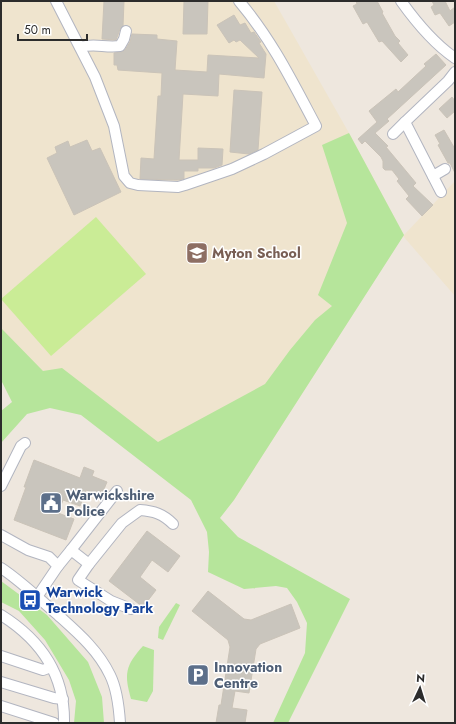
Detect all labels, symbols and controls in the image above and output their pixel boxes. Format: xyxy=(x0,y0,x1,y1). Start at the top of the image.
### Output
scale bar xyxy=(18,16,87,42)
text: 50 m xyxy=(24,21,51,39)
school or university icon: Myton School xyxy=(184,240,210,266)
place label: Myton School xyxy=(212,243,301,263)
place label: Warwickshire Police xyxy=(66,485,155,521)
public building icon: Warwickshire Police xyxy=(38,490,64,516)
place label: Warwick Technology Park xyxy=(46,582,153,618)
bus stop icon: Warwick Technology Park xyxy=(17,587,43,613)
place label: Innovation Centre xyxy=(214,657,282,693)
parking icon: Innovation Centre xyxy=(185,662,211,688)
north arrow xyxy=(400,668,440,708)
text: N xyxy=(416,670,426,686)

